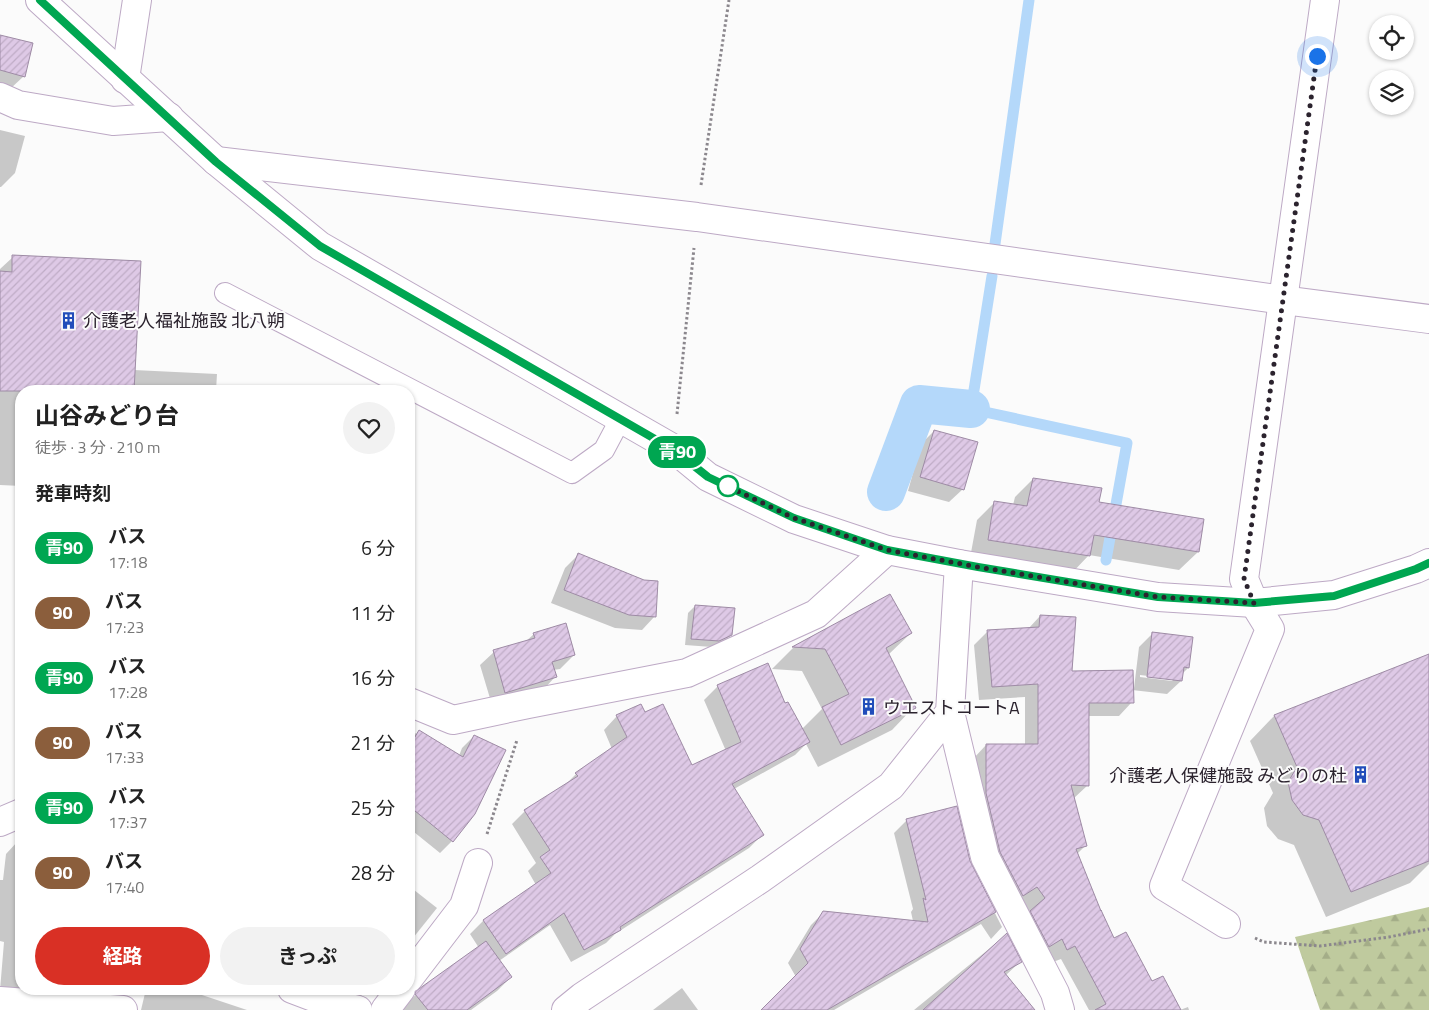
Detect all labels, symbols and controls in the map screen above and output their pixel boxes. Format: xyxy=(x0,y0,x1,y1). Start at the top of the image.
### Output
map controls xyxy=(1369,15,1414,115)
button: locate xyxy=(1369,15,1414,60)
your location xyxy=(1305,44,1330,69)
button: layers xyxy=(1369,70,1414,115)
place label: 介護老人福祉施設 北八朔 xyxy=(83,307,285,334)
building icon: 介護老人福祉施設 北八朔 xyxy=(59,310,79,330)
text: 山谷みどり台 xyxy=(35,397,179,433)
button: heart xyxy=(343,402,395,454)
text: 徒歩 · 3 分 · 210 m xyxy=(35,435,160,459)
line badge: 青90 xyxy=(648,436,706,468)
text: 青90 xyxy=(658,438,696,465)
unlabelled marker xyxy=(717,475,739,497)
text: 発車時刻 xyxy=(35,478,111,507)
text: バス xyxy=(108,521,146,550)
text: 6 分 xyxy=(361,533,395,562)
text: 青90 xyxy=(45,534,83,561)
text: 17:18 xyxy=(108,550,147,574)
text: バス xyxy=(105,586,143,615)
text: 11 分 xyxy=(351,598,395,627)
text: 90 xyxy=(52,599,73,626)
text: 17:23 xyxy=(105,615,144,639)
text: バス xyxy=(108,651,146,680)
text: 16 分 xyxy=(351,663,395,692)
text: 青90 xyxy=(45,664,83,691)
text: 17:28 xyxy=(108,680,147,704)
place label: ウエストコートA xyxy=(883,694,1020,721)
building icon: ウエストコートA xyxy=(859,697,879,717)
text: バス xyxy=(105,716,143,745)
text: 21 分 xyxy=(351,728,395,757)
text: 90 xyxy=(52,729,73,756)
text: 17:33 xyxy=(105,745,144,769)
place label: 介護老人保健施設 みどりの杜 xyxy=(1109,762,1347,789)
building icon: 介護老人保健施設 みどりの杜 xyxy=(1351,765,1371,785)
text: バス xyxy=(108,781,146,810)
text: 25 分 xyxy=(351,793,395,822)
text: 青90 xyxy=(45,794,83,821)
text: 17:37 xyxy=(108,810,147,834)
text: バス xyxy=(105,846,143,875)
text: 28 分 xyxy=(351,858,395,887)
text: 90 xyxy=(52,859,73,886)
text: 17:40 xyxy=(105,875,144,899)
button: 経路 xyxy=(35,927,210,985)
button: きっぷ xyxy=(220,927,395,985)

